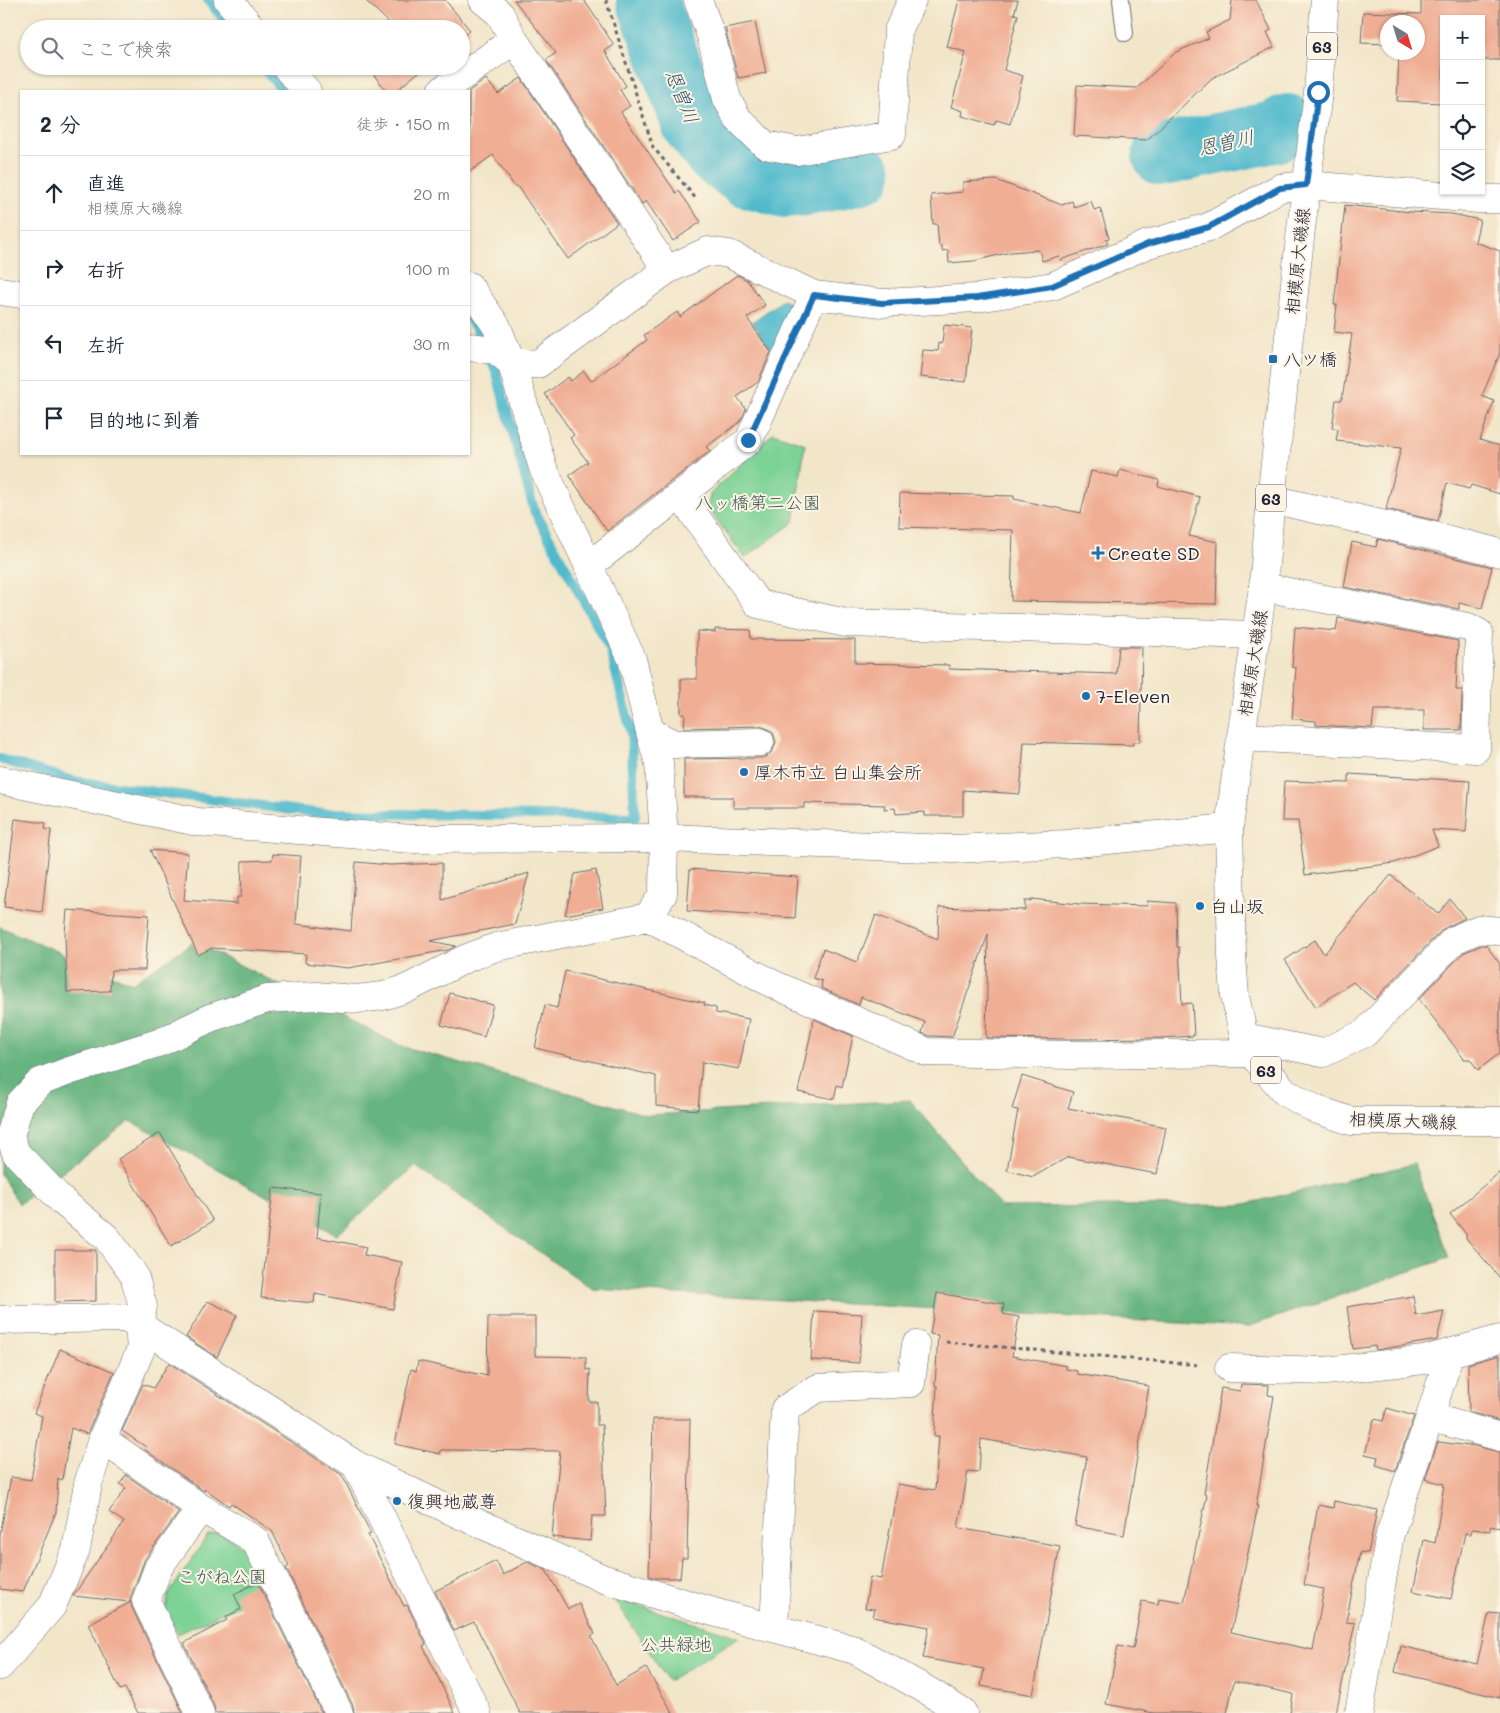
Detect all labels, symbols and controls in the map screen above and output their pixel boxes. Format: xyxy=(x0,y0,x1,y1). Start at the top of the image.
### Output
north arrow xyxy=(1380,15,1425,60)
map controls xyxy=(1440,15,1485,195)
button: + xyxy=(1440,15,1485,60)
search box xyxy=(20,20,470,75)
road number: 63 xyxy=(1307,32,1337,59)
icon: search xyxy=(38,34,66,62)
text: ここで検索 xyxy=(78,36,173,61)
button: − xyxy=(1440,60,1485,105)
water label: 恩曽川 xyxy=(661,65,705,127)
route start xyxy=(1307,81,1330,104)
button: locate xyxy=(1440,105,1485,150)
text: 2 分 xyxy=(40,110,80,137)
text: 徒歩 · 150 m xyxy=(357,113,450,134)
water label: 恩曽川 xyxy=(1196,124,1256,160)
button: layers xyxy=(1440,150,1485,195)
text: 直進 xyxy=(87,170,125,195)
icon: ahead xyxy=(40,179,68,207)
text: 20 m xyxy=(413,183,450,204)
text: 相模原大磯線 xyxy=(87,197,183,218)
street label: 相模原大磯線 xyxy=(1279,206,1315,316)
icon: right xyxy=(40,254,68,282)
text: 右折 xyxy=(87,257,125,282)
text: 100 m xyxy=(405,258,450,279)
icon: left xyxy=(40,329,68,357)
text: 左折 xyxy=(87,332,125,357)
text: 30 m xyxy=(413,333,450,354)
place label: 八ツ橋 xyxy=(1283,347,1337,371)
marker: 八ツ橋 xyxy=(1267,353,1279,365)
icon: arrive xyxy=(40,404,68,432)
text: 目的地に到着 xyxy=(87,407,201,432)
route end xyxy=(737,429,760,452)
road number: 63 xyxy=(1256,484,1286,512)
park label: 八ッ橋第二公園 xyxy=(695,490,821,514)
place label: Create SD xyxy=(1108,541,1200,565)
marker: Create SD xyxy=(1092,547,1104,559)
street label: 相模原大磯線 xyxy=(1232,608,1272,718)
place label: 7-Eleven xyxy=(1096,684,1170,708)
marker: 7-Eleven xyxy=(1080,690,1092,702)
place label: 厚木市立 白山集会所 xyxy=(754,760,922,784)
marker: 厚木市立 白山集会所 xyxy=(738,766,750,778)
place label: 白山坂 xyxy=(1210,894,1264,918)
marker: 白山坂 xyxy=(1194,900,1206,912)
road number: 63 xyxy=(1251,1056,1281,1084)
street label: 相模原大磯線 xyxy=(1349,1106,1457,1134)
place label: 復興地蔵尊 xyxy=(407,1489,497,1513)
marker: 復興地蔵尊 xyxy=(391,1495,403,1507)
park label: こがね公園 xyxy=(177,1564,267,1588)
park label: 公共緑地 xyxy=(640,1632,712,1656)

